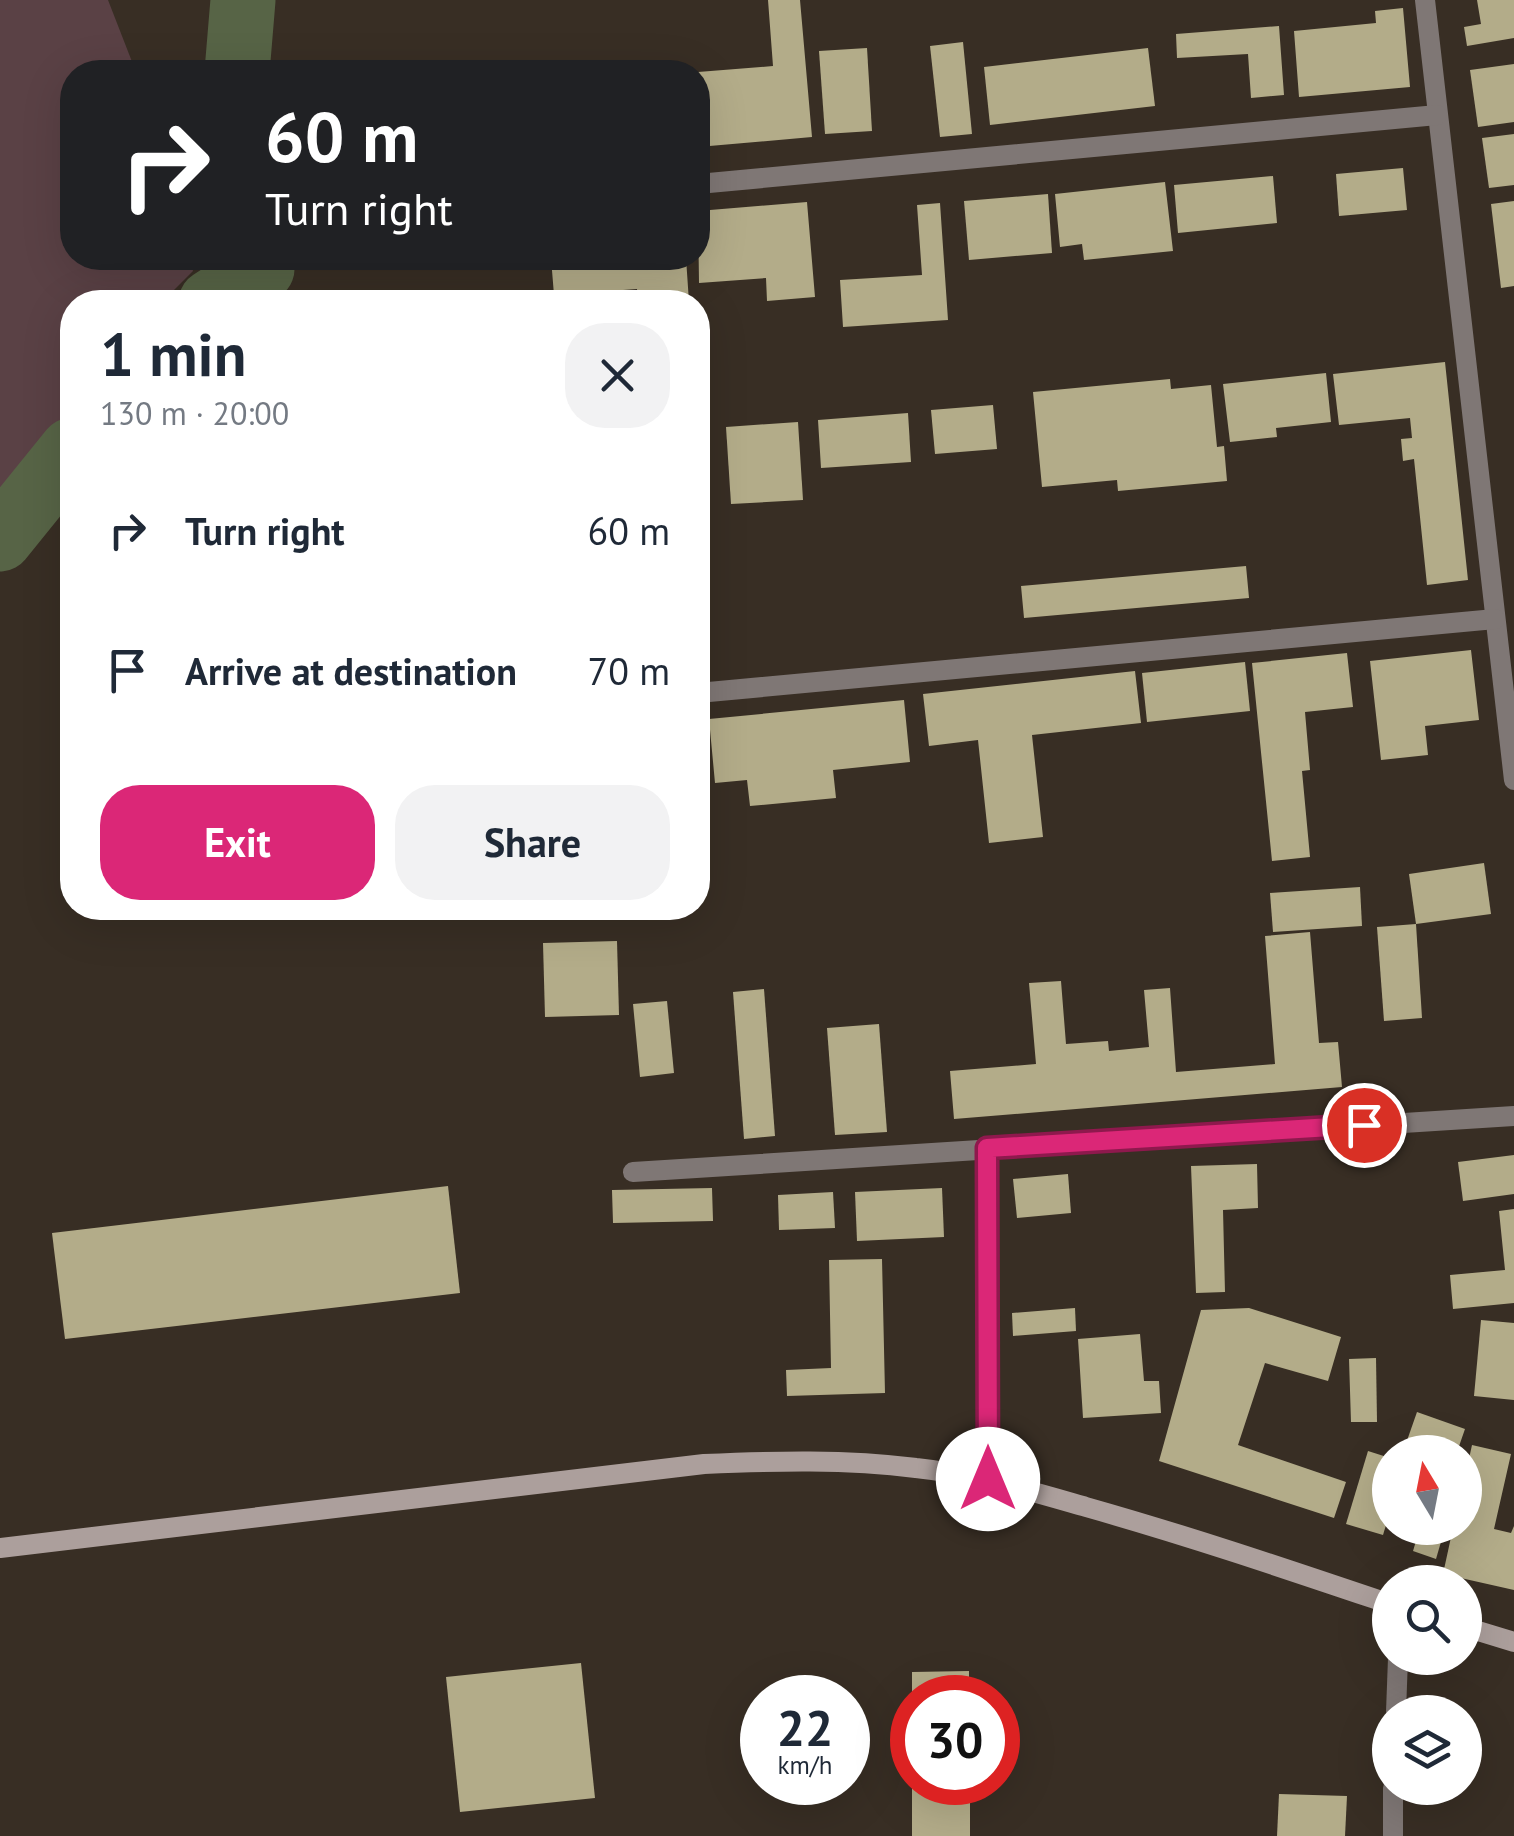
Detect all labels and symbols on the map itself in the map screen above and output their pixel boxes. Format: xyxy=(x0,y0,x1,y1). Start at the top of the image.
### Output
pin xyxy=(1322,1083,1407,1168)
position arrow xyxy=(936,1427,1040,1531)
north arrow xyxy=(1372,1435,1482,1545)
speed limit sign: 30 xyxy=(890,1675,1020,1805)

